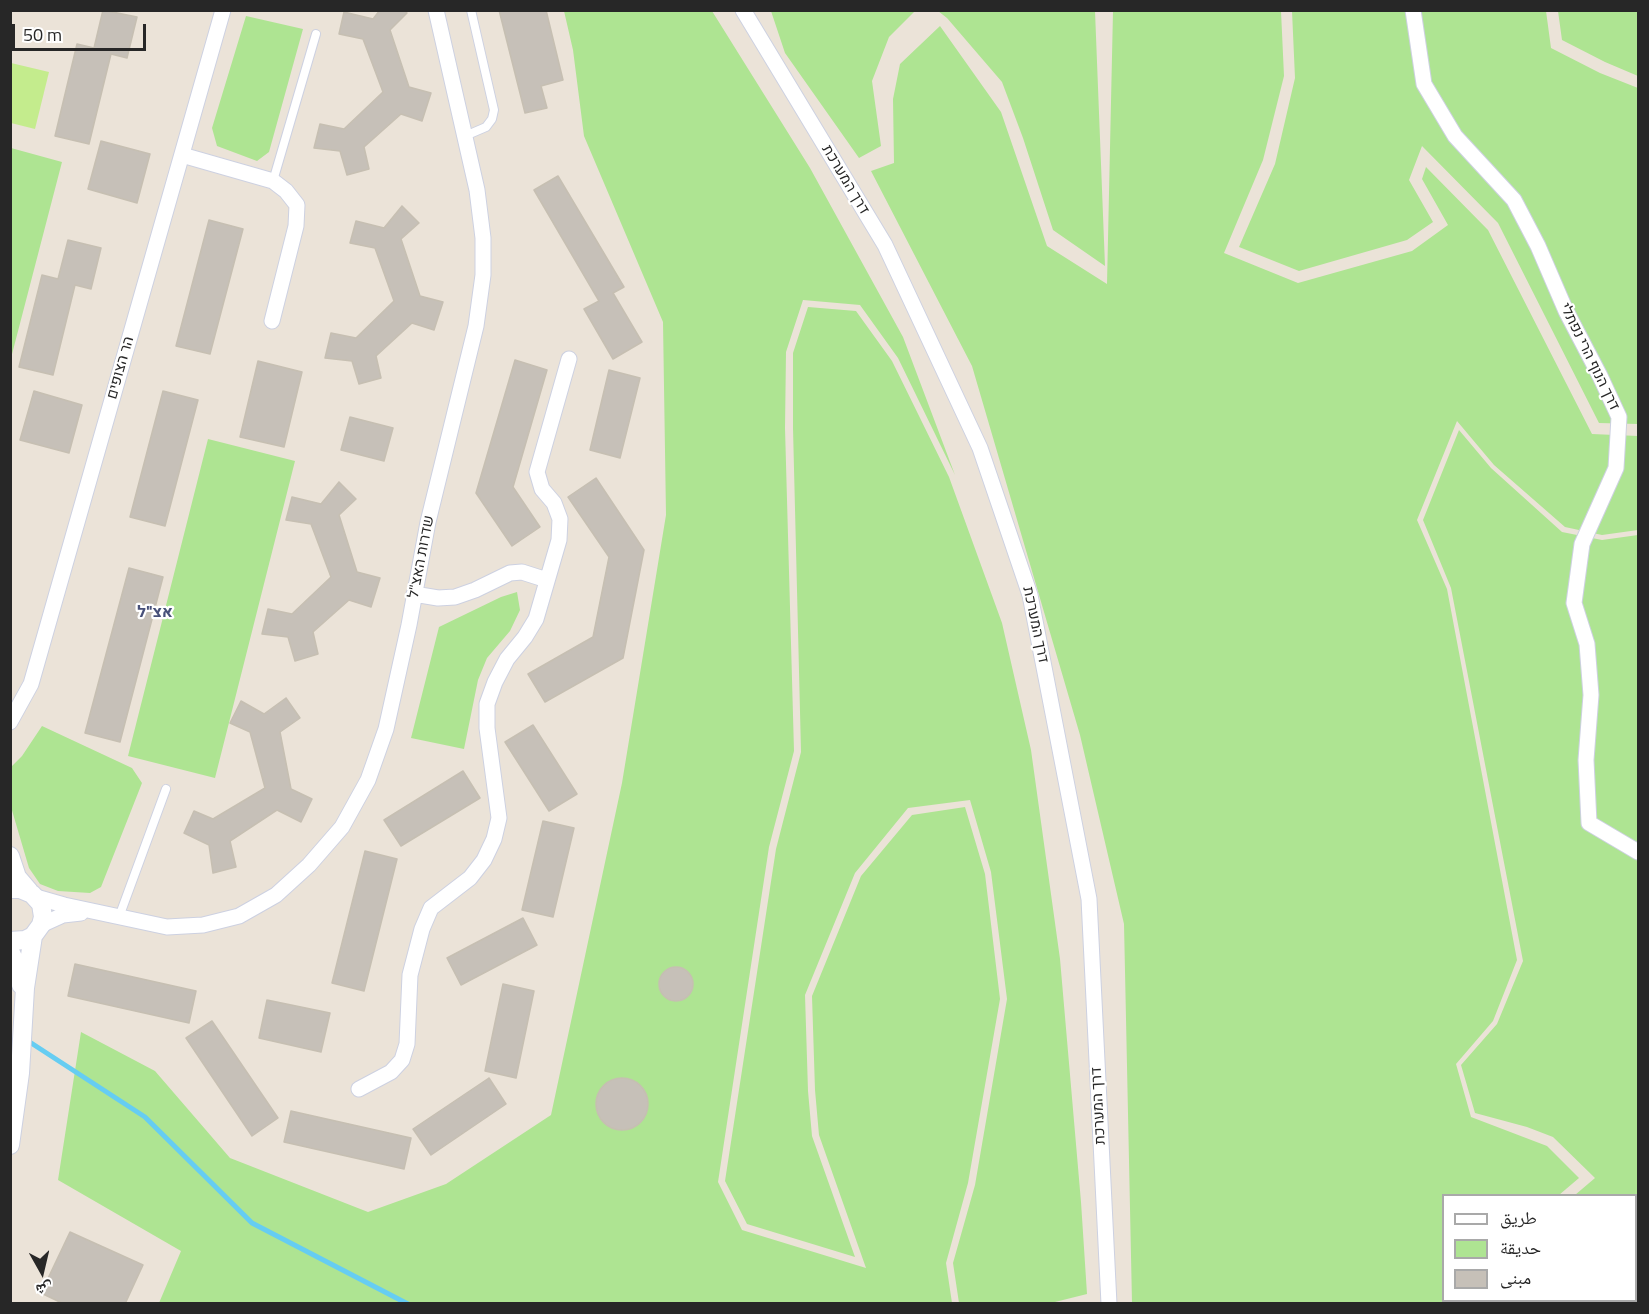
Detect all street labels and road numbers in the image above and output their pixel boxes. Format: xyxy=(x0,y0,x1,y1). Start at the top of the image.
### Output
street label: דרך המערכת xyxy=(817,142,873,218)
street label: דרך הנוף הרי נפתלי xyxy=(1555,300,1623,414)
street label: הר הצופים xyxy=(103,335,139,401)
street label: שדרות האצ"ל xyxy=(405,514,439,600)
street label: דרך המערכת xyxy=(1018,585,1052,665)
street label: דרך המערכת xyxy=(1088,1067,1110,1145)

